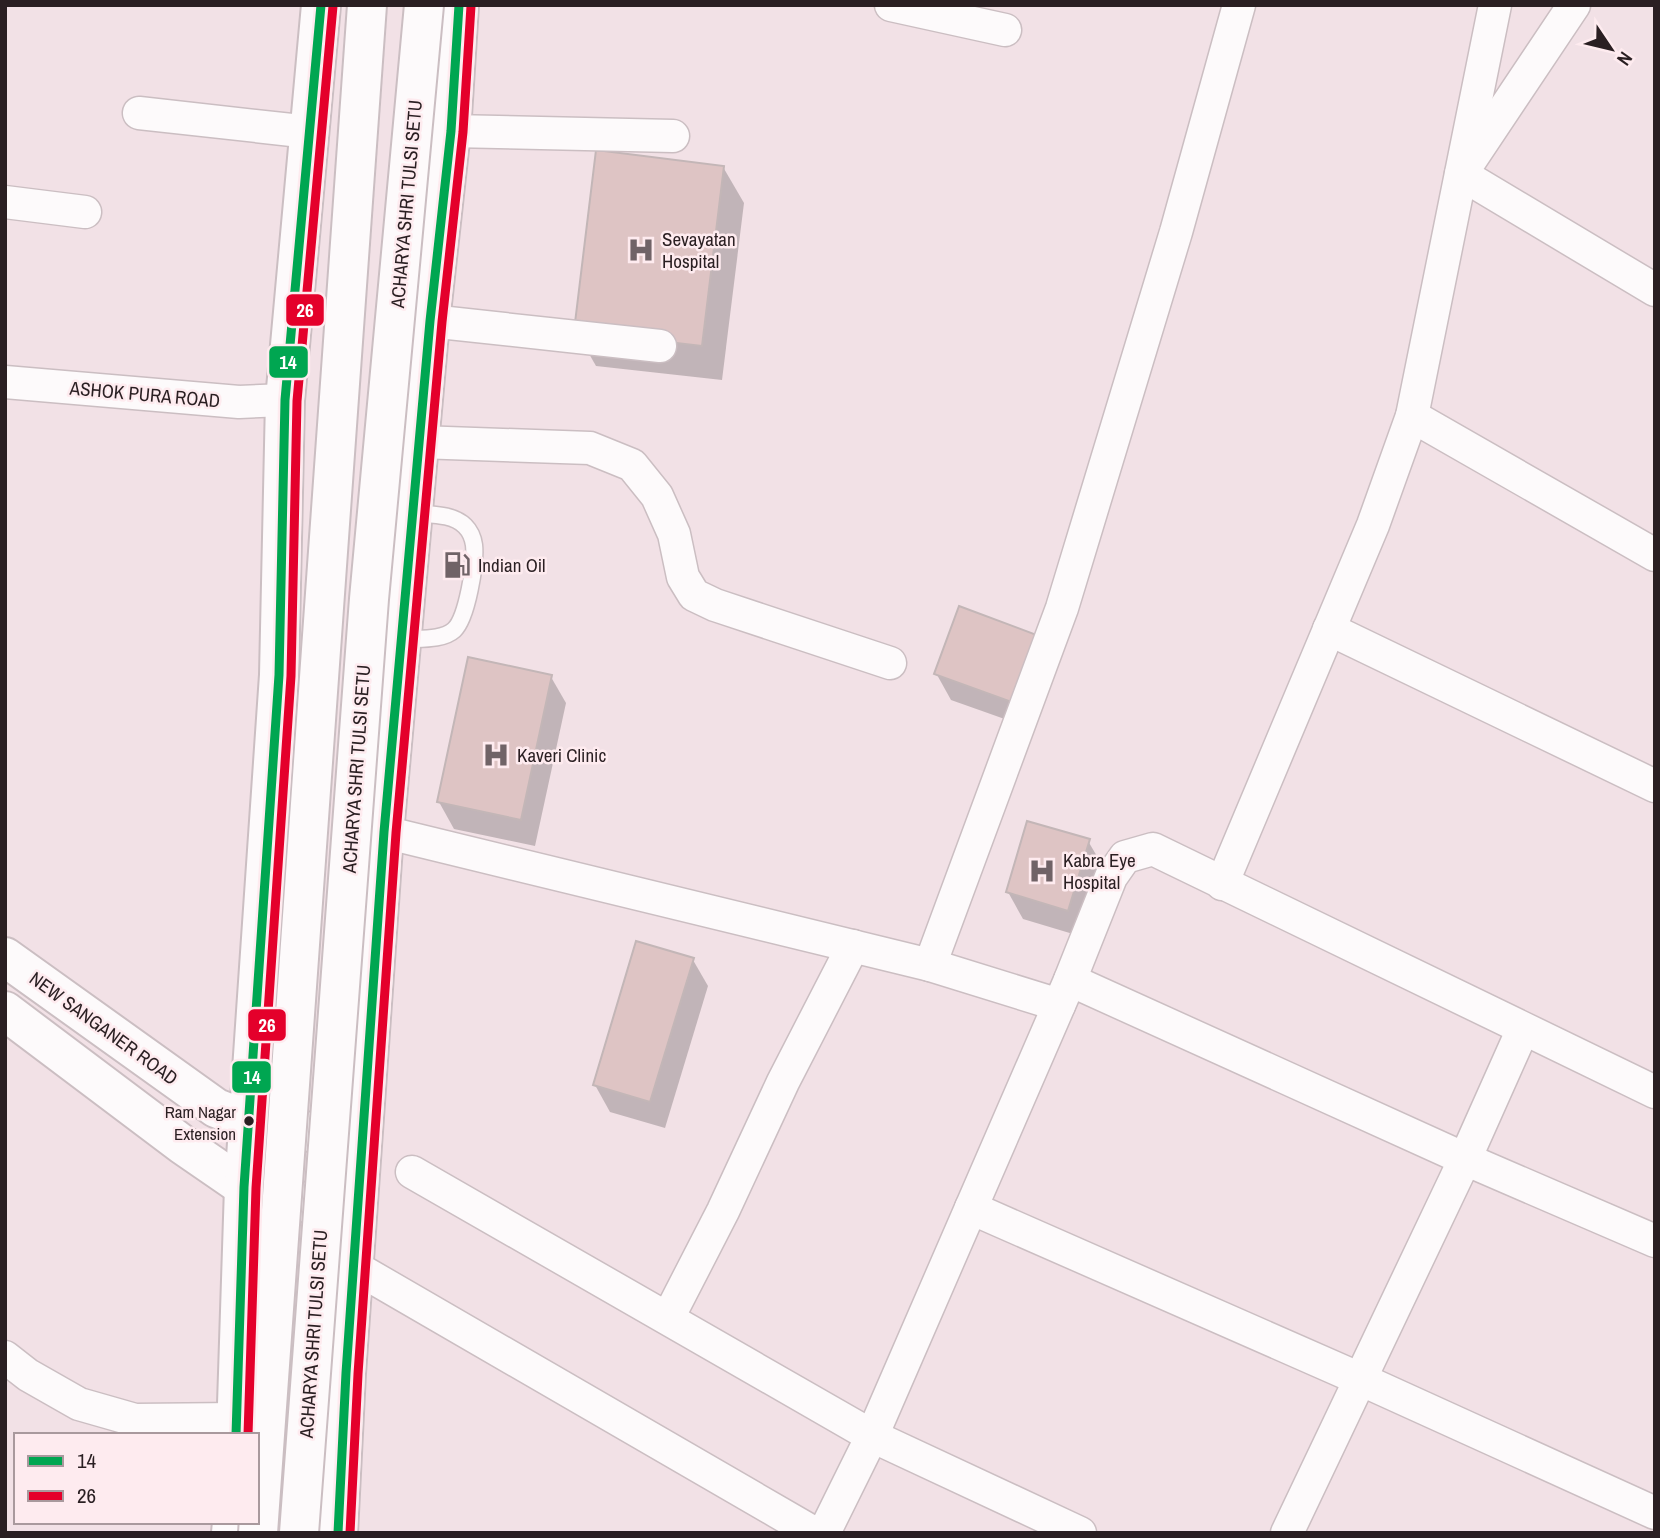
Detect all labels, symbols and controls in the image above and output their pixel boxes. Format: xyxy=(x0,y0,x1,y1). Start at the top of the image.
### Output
north arrow xyxy=(1576,14,1646,84)
text: N xyxy=(1611,47,1639,71)
street label: ACHARYA SHRI TULSI SETU xyxy=(384,99,428,310)
place label: Sevayatan Hospital xyxy=(662,226,736,274)
hospital icon: Sevayatan Hospital xyxy=(626,235,656,265)
line badge: 26 xyxy=(285,293,325,327)
text: 26 xyxy=(296,297,314,323)
line badge: 14 xyxy=(268,345,309,379)
text: 14 xyxy=(279,349,297,375)
street label: ASHOK PURA ROAD xyxy=(68,374,221,414)
fuel station icon: Indian Oil xyxy=(442,550,472,580)
place label: Indian Oil xyxy=(478,552,546,578)
street label: ACHARYA SHRI TULSI SETU xyxy=(336,664,376,875)
hospital icon: Kaveri Clinic xyxy=(481,740,511,770)
place label: Kaveri Clinic xyxy=(517,742,606,768)
place label: Kabra Eye Hospital xyxy=(1063,847,1136,895)
hospital icon: Kabra Eye Hospital xyxy=(1027,856,1057,886)
street label: NEW SANGANER ROAD xyxy=(25,965,183,1091)
line badge: 26 xyxy=(247,1008,287,1042)
text: 26 xyxy=(258,1012,276,1038)
line badge: 14 xyxy=(231,1060,272,1094)
text: 14 xyxy=(243,1064,261,1090)
place label: Ram Nagar Extension xyxy=(165,1100,236,1145)
marker: Ram Nagar Extension xyxy=(242,1114,256,1128)
street label: ACHARYA SHRI TULSI SETU xyxy=(293,1229,333,1440)
legend xyxy=(14,1433,259,1524)
text: 14 xyxy=(77,1446,97,1475)
text: 26 xyxy=(77,1481,96,1510)

